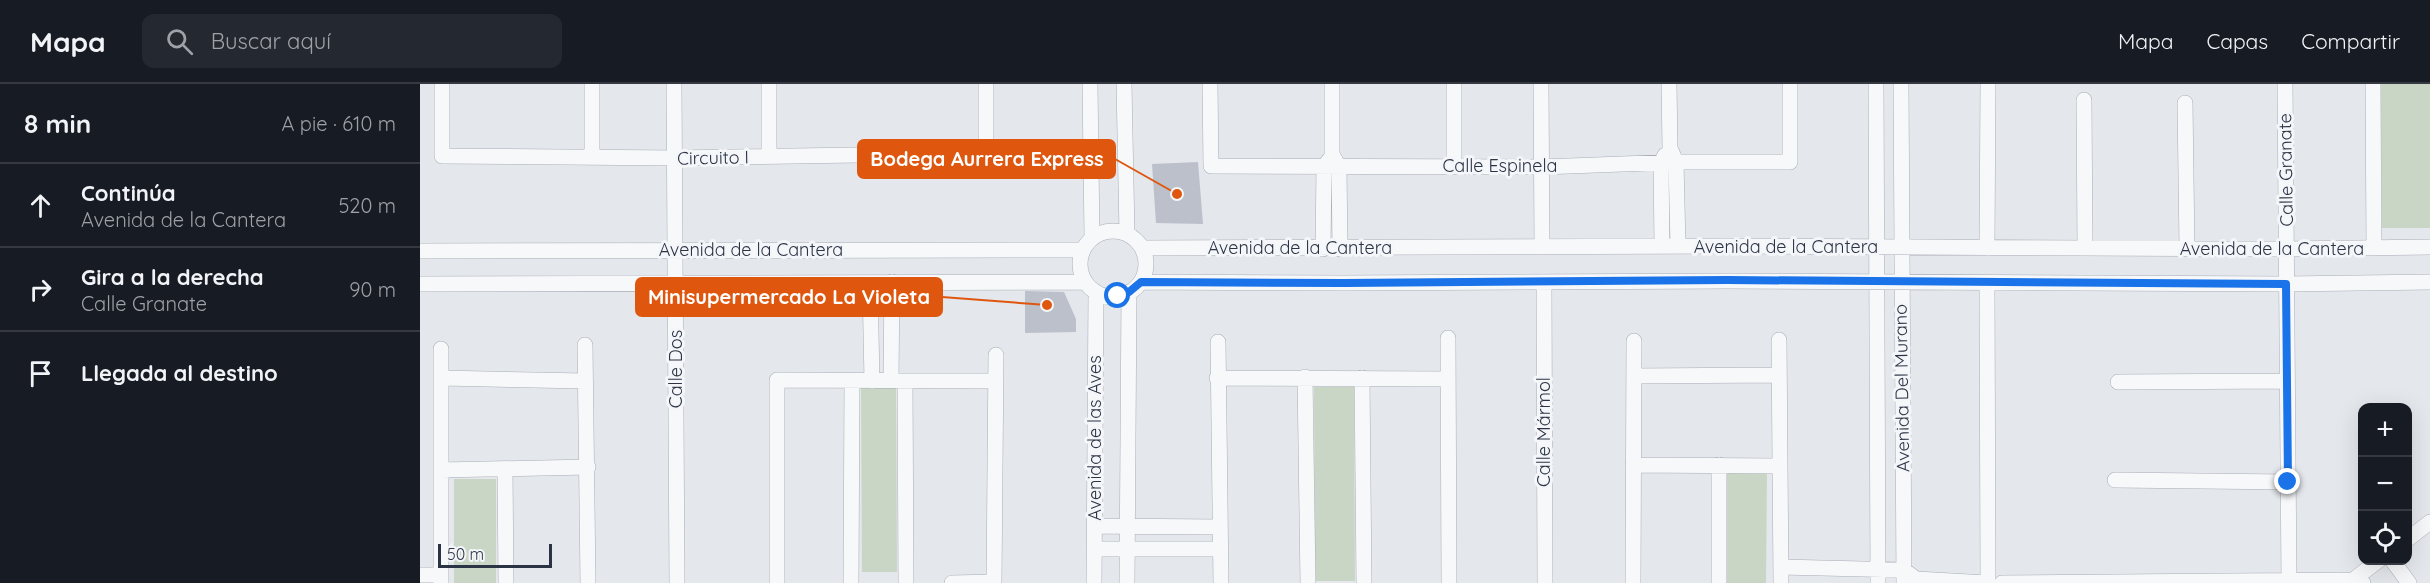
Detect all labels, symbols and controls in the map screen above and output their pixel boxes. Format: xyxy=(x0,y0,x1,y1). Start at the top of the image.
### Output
search box xyxy=(142,14,562,68)
text: Mapa xyxy=(30,24,106,59)
icon: search xyxy=(163,25,196,58)
text: Buscar aquí xyxy=(211,27,331,55)
text: Mapa xyxy=(2118,28,2173,54)
text: Capas xyxy=(2206,28,2268,54)
text: Compartir xyxy=(2301,28,2400,54)
text: 8 min xyxy=(24,107,91,140)
text: A pie · 610 m xyxy=(281,111,396,136)
street label: Calle Granate xyxy=(2273,113,2298,227)
callout: Bodega Aurrera Express xyxy=(858,140,1115,178)
street label: Circuito I xyxy=(677,145,749,170)
text: Bodega Aurrera Express xyxy=(870,146,1104,171)
street label: Calle Espinela xyxy=(1443,154,1557,177)
text: Continúa xyxy=(81,179,176,207)
icon: ahead xyxy=(24,189,57,222)
text: 520 m xyxy=(338,193,396,218)
text: Avenida de la Cantera xyxy=(81,207,286,232)
street label: Avenida de la Cantera xyxy=(1694,235,1878,258)
street label: Avenida de la Cantera xyxy=(1208,236,1392,259)
street label: Avenida de la Cantera xyxy=(2180,237,2364,260)
street label: Avenida de la Cantera xyxy=(659,238,843,261)
text: Gira a la derecha xyxy=(81,263,264,291)
icon: right xyxy=(24,273,57,306)
text: 90 m xyxy=(349,277,396,302)
callout: Minisupermercado La Violeta xyxy=(636,278,942,316)
route start xyxy=(1104,282,1130,308)
text: Minisupermercado La Violeta xyxy=(648,284,930,309)
text: Calle Granate xyxy=(81,291,207,316)
street label: Avenida Del Murano xyxy=(1889,304,1914,472)
street label: Calle Dos xyxy=(664,330,687,408)
street label: Avenida de las Aves xyxy=(1083,355,1106,521)
icon: arrive xyxy=(24,357,57,390)
text: Llegada al destino xyxy=(81,359,278,387)
street label: Calle Mármol xyxy=(1532,377,1555,487)
map controls xyxy=(2358,403,2412,565)
button: + xyxy=(2358,403,2412,457)
button: − xyxy=(2358,457,2412,511)
route end xyxy=(2274,468,2300,494)
button: locate xyxy=(2358,511,2412,565)
scale bar xyxy=(438,541,552,568)
text: 50 m xyxy=(447,544,484,564)

